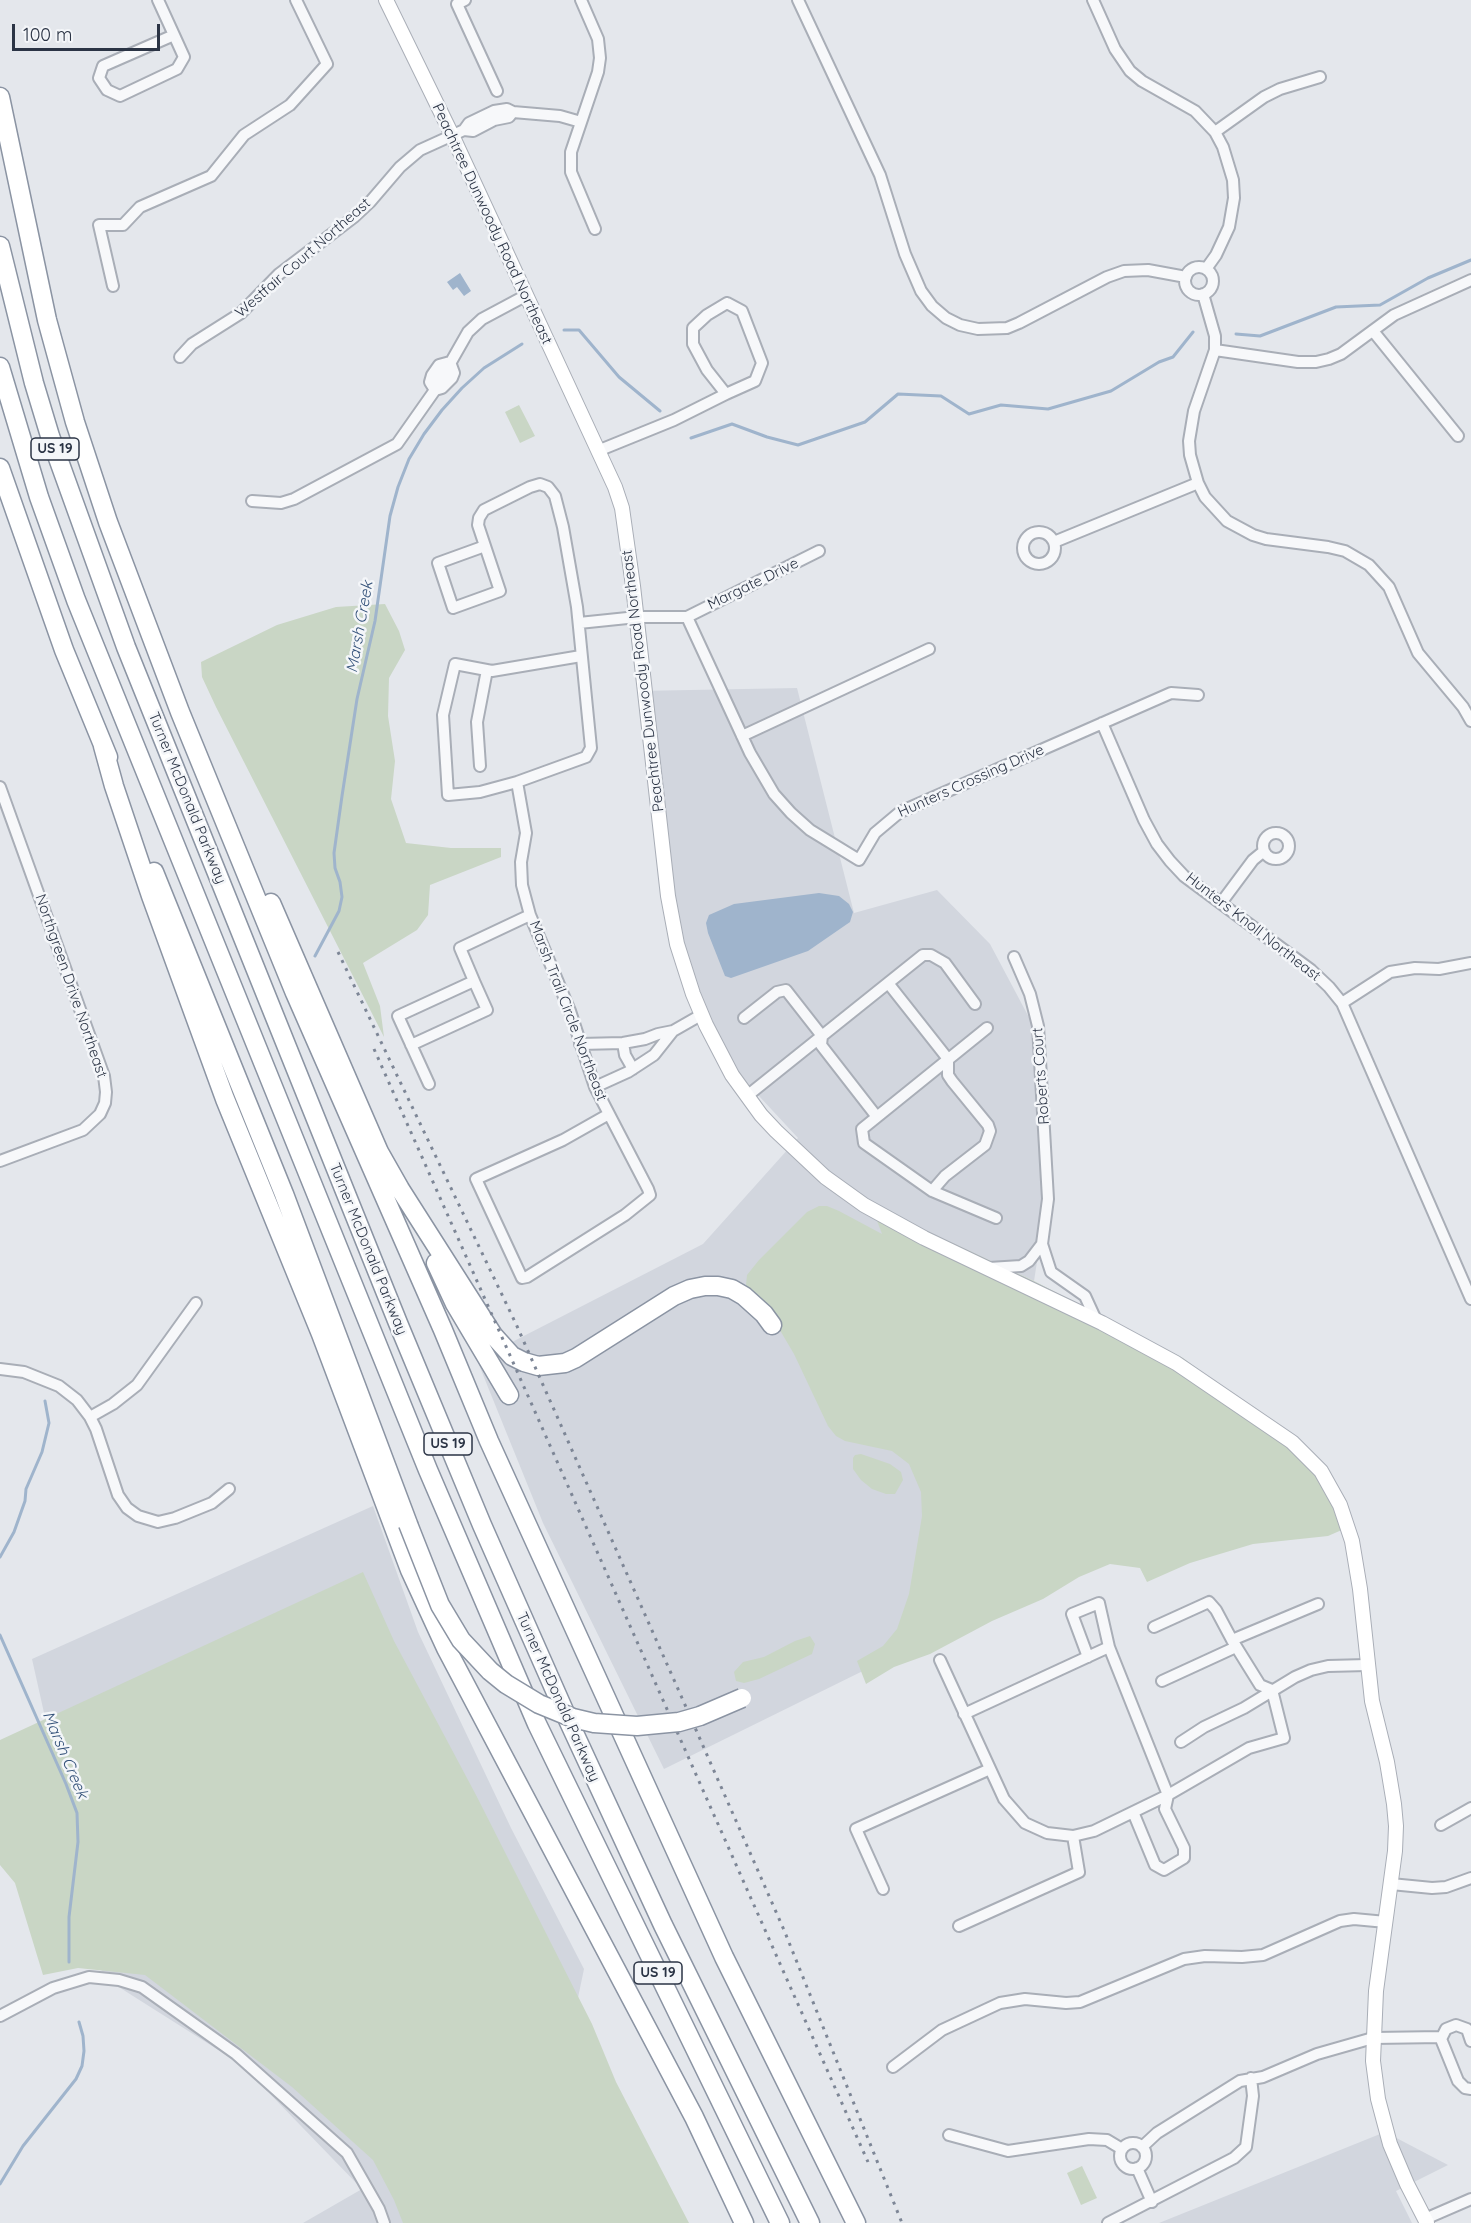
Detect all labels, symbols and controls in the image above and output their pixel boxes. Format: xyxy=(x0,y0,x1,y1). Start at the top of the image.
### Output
scale bar xyxy=(15,12,164,50)
text: 100 m xyxy=(23,23,72,46)
street label: Peachtree Dunwoody Road Northeast xyxy=(428,101,556,347)
street label: Westfair Court Northeast xyxy=(232,194,374,322)
road number: US 19 xyxy=(31,438,79,460)
street label: Peachtree Dunwoody Road Northeast xyxy=(618,549,668,813)
street label: Margate Drive xyxy=(705,554,801,614)
water label: Marsh Creek xyxy=(342,580,378,674)
street label: Turner McDonald Parkway xyxy=(144,709,230,887)
street label: Hunters Crossing Drive xyxy=(895,741,1047,821)
street label: Hunters Knoll Northeast xyxy=(1182,869,1324,985)
street label: Northgreen Drive Northeast xyxy=(31,892,111,1080)
street label: Marsh Trail Circle Northeast xyxy=(525,918,611,1104)
street label: Roberts Court xyxy=(1029,1027,1053,1125)
street label: Turner McDonald Parkway xyxy=(325,1160,411,1338)
road number: US 19 xyxy=(424,1433,472,1455)
street label: Turner McDonald Parkway xyxy=(512,1609,604,1785)
water label: Marsh Creek xyxy=(38,1708,92,1802)
road number: US 19 xyxy=(634,1962,682,1984)

